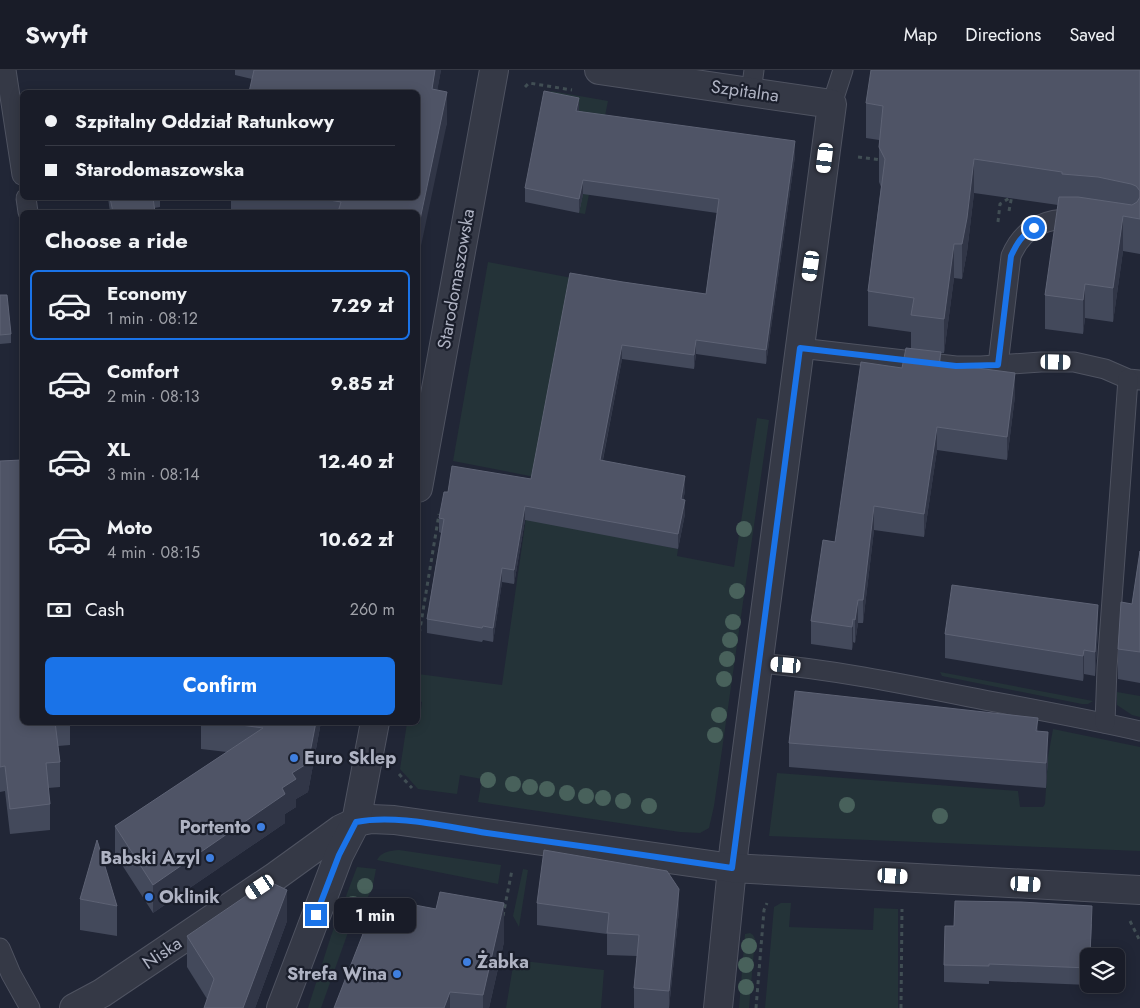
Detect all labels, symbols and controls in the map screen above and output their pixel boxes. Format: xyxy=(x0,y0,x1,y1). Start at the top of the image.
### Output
text: Swyft xyxy=(25,17,87,52)
text: Map xyxy=(904,22,937,48)
text: Directions xyxy=(965,22,1041,48)
text: Saved xyxy=(1069,22,1115,48)
street label: Szpitalna xyxy=(709,73,781,109)
text: Szpitalny Oddział Ratunkowy xyxy=(75,108,334,135)
car xyxy=(815,142,834,174)
text: Starodomaszowska xyxy=(75,156,244,183)
street label: Starodomaszowska xyxy=(431,207,481,351)
route start xyxy=(1023,217,1045,239)
text: Choose a ride xyxy=(45,224,188,256)
car xyxy=(801,250,820,282)
text: Economy xyxy=(107,280,187,307)
icon: car xyxy=(47,283,92,328)
text: 7.29 zł xyxy=(331,292,393,319)
text: 1 min · 08:12 xyxy=(107,307,198,330)
car xyxy=(1040,354,1071,370)
text: Comfort xyxy=(107,358,179,385)
icon: car xyxy=(47,361,92,406)
text: 9.85 zł xyxy=(331,370,393,397)
text: 2 min · 08:13 xyxy=(107,385,199,408)
text: XL xyxy=(107,436,130,463)
icon: car xyxy=(47,439,92,484)
text: 12.40 zł xyxy=(318,448,393,475)
text: 3 min · 08:14 xyxy=(107,463,200,486)
text: Moto xyxy=(107,514,152,541)
icon: car xyxy=(47,517,92,562)
text: 10.62 zł xyxy=(319,526,393,553)
text: 4 min · 08:15 xyxy=(107,541,200,564)
icon: cash xyxy=(45,596,73,624)
text: Cash xyxy=(85,596,125,623)
text: 260 m xyxy=(350,598,395,621)
car xyxy=(770,656,801,674)
button: Confirm xyxy=(45,657,395,715)
place label: Euro Sklep xyxy=(304,745,396,771)
marker: Euro Sklep xyxy=(288,752,300,764)
place label: Portento xyxy=(180,814,251,840)
marker: Portento xyxy=(255,821,267,833)
place label: Babski Azyl xyxy=(100,845,200,871)
marker: Babski Azyl xyxy=(204,852,216,864)
car xyxy=(877,868,908,884)
car xyxy=(243,872,276,902)
car xyxy=(1010,876,1041,892)
place label: Oklinik xyxy=(159,884,220,910)
marker: Oklinik xyxy=(143,891,155,903)
callout: 1 min xyxy=(334,898,416,932)
route end xyxy=(305,904,327,926)
text: 1 min xyxy=(355,904,395,927)
street label: Niska xyxy=(137,930,187,976)
map controls xyxy=(1080,948,1125,993)
button: layers xyxy=(1080,948,1125,993)
place label: Żabka xyxy=(477,949,529,975)
marker: Żabka xyxy=(461,956,473,968)
place label: Strefa Wina xyxy=(287,961,387,987)
marker: Strefa Wina xyxy=(391,968,403,980)

